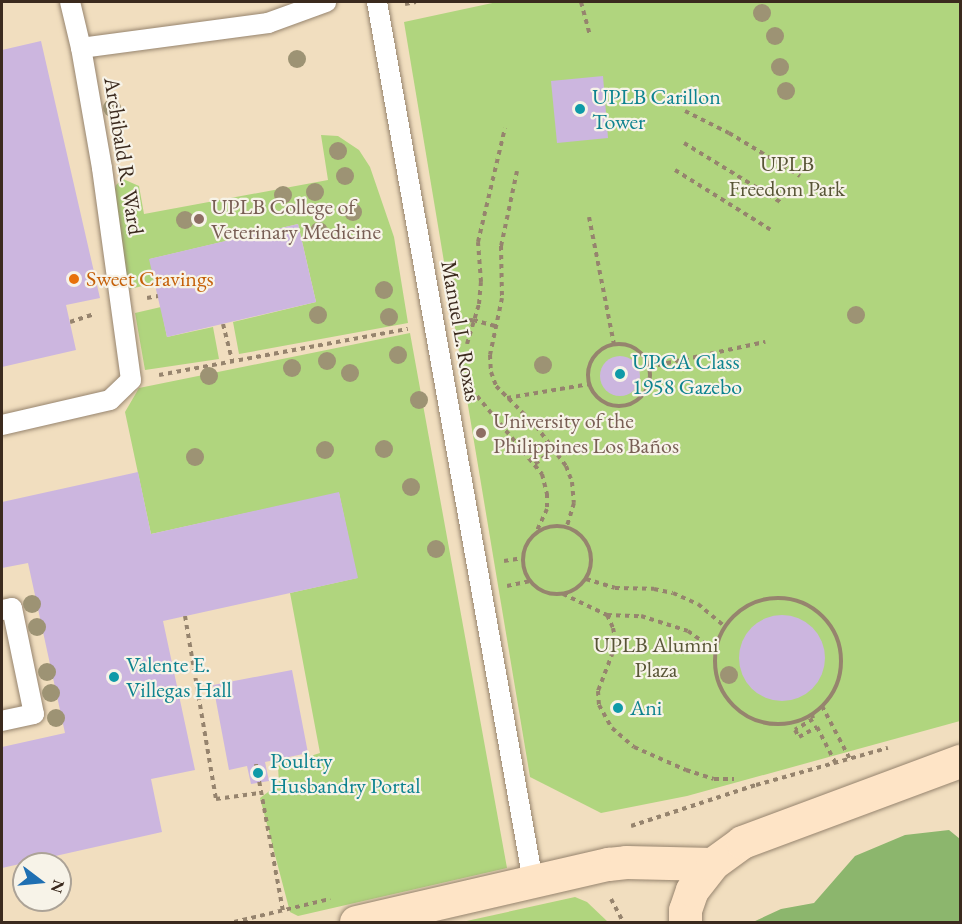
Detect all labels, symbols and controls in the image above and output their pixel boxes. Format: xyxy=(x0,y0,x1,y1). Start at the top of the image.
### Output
street label: Archibald R. Ward xyxy=(99,75,149,237)
place label: UPLB Carillon Tower xyxy=(592,83,721,134)
marker: UPLB Carillon Tower xyxy=(573,102,587,116)
park label: UPLB Freedom Park xyxy=(729,150,845,202)
place label: UPLB College of Veterinary Medicine xyxy=(211,193,381,244)
marker: UPLB College of Veterinary Medicine xyxy=(192,212,206,226)
street label: Manuel L. Roxas xyxy=(436,258,486,404)
place label: Sweet Cravings xyxy=(86,266,214,292)
marker: Sweet Cravings xyxy=(67,272,81,286)
place label: UPCA Class 1958 Gazebo xyxy=(632,348,742,400)
marker: UPCA Class 1958 Gazebo xyxy=(613,367,627,381)
place label: University of the Philippines Los Baños xyxy=(493,407,679,458)
marker: University of the Philippines Los Baños xyxy=(474,426,488,440)
park label: UPLB Alumni Plaza xyxy=(594,631,718,682)
place label: Valente E. Villegas Hall xyxy=(126,651,232,702)
marker: Valente E. Villegas Hall xyxy=(107,670,121,684)
place label: Ani xyxy=(630,695,662,721)
marker: Ani xyxy=(611,701,625,715)
place label: Poultry Husbandry Portal xyxy=(270,747,421,798)
marker: Poultry Husbandry Portal xyxy=(251,766,265,780)
north arrow xyxy=(12,852,72,912)
text: N xyxy=(46,877,70,896)

